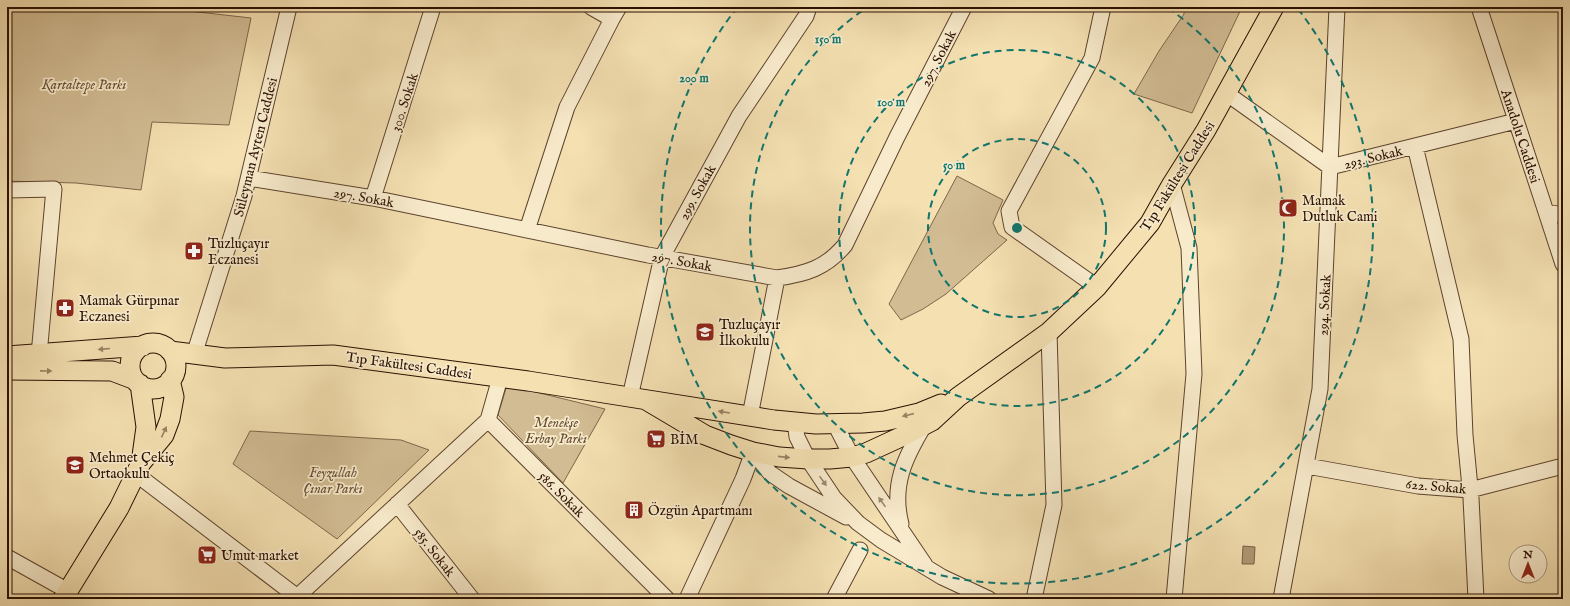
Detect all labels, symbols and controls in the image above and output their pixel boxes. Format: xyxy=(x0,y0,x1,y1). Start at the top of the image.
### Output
street label: 297. Sokak xyxy=(917,27,961,90)
text: 150 m xyxy=(815,32,842,47)
street label: 300. Sokak xyxy=(387,70,423,134)
text: 200 m xyxy=(679,71,709,86)
park label: Kartaltepe Parkı xyxy=(41,76,126,94)
street label: Süleyman Ayten Caddesi xyxy=(230,76,282,219)
street label: Anadolu Caddesi xyxy=(1496,86,1544,186)
text: 100 m xyxy=(877,95,906,110)
street label: Tıp Fakültesi Caddesi xyxy=(1137,118,1219,235)
street label: 293. Sokak xyxy=(1342,142,1405,174)
text: 50 m xyxy=(943,158,966,173)
street label: 299. Sokak xyxy=(675,161,721,223)
street label: 297. Sokak xyxy=(332,184,396,212)
place label: Mamak Dutluk Cami xyxy=(1302,192,1378,226)
mosque icon: Mamak Dutluk Cami xyxy=(1277,197,1299,219)
centre of rings xyxy=(1010,221,1024,235)
place label: Tuzluçayır Eczanesi xyxy=(208,235,269,269)
pharmacy icon: Tuzluçayır Eczanesi xyxy=(183,240,205,262)
street label: 297. Sokak xyxy=(650,248,714,276)
street label: 294. Sokak xyxy=(1314,273,1336,336)
place label: Mamak Gürpınar Eczanesi xyxy=(79,292,179,326)
pharmacy icon: Mamak Gürpınar Eczanesi xyxy=(54,297,76,319)
place label: Tuzluçayır İlkokulu xyxy=(719,316,780,350)
school or university icon: Tuzluçayır İlkokulu xyxy=(694,321,716,343)
one-way arrow xyxy=(98,346,110,352)
street label: Tıp Fakültesi Caddesi xyxy=(345,348,473,384)
one-way arrow xyxy=(40,367,52,374)
one-way arrow xyxy=(718,409,730,415)
one-way arrow xyxy=(902,413,914,419)
park label: Menekşe Erbay Parkı xyxy=(524,414,587,448)
one-way arrow xyxy=(161,426,167,438)
supermarket icon: BİM xyxy=(645,428,667,450)
place label: BİM xyxy=(670,431,698,449)
place label: Mehmet Çekiç Ortaokulu xyxy=(89,449,175,483)
school or university icon: Mehmet Çekiç Ortaokulu xyxy=(64,454,86,476)
one-way arrow xyxy=(778,454,790,461)
park label: Feyzullah Çınar Parkı xyxy=(303,464,363,498)
street label: 586. Sokak xyxy=(534,468,589,522)
street label: 622. Sokak xyxy=(1405,475,1467,499)
one-way arrow xyxy=(819,476,827,487)
one-way arrow xyxy=(878,497,886,507)
building icon: Özgün Apartmanı xyxy=(623,499,645,521)
place label: Özgün Apartmanı xyxy=(648,501,753,520)
street label: 585. Sokak xyxy=(409,524,459,581)
supermarket icon: Umut market xyxy=(196,544,218,566)
north arrow xyxy=(1508,544,1548,584)
place label: Umut market xyxy=(221,547,299,565)
text: N xyxy=(1522,548,1533,562)

